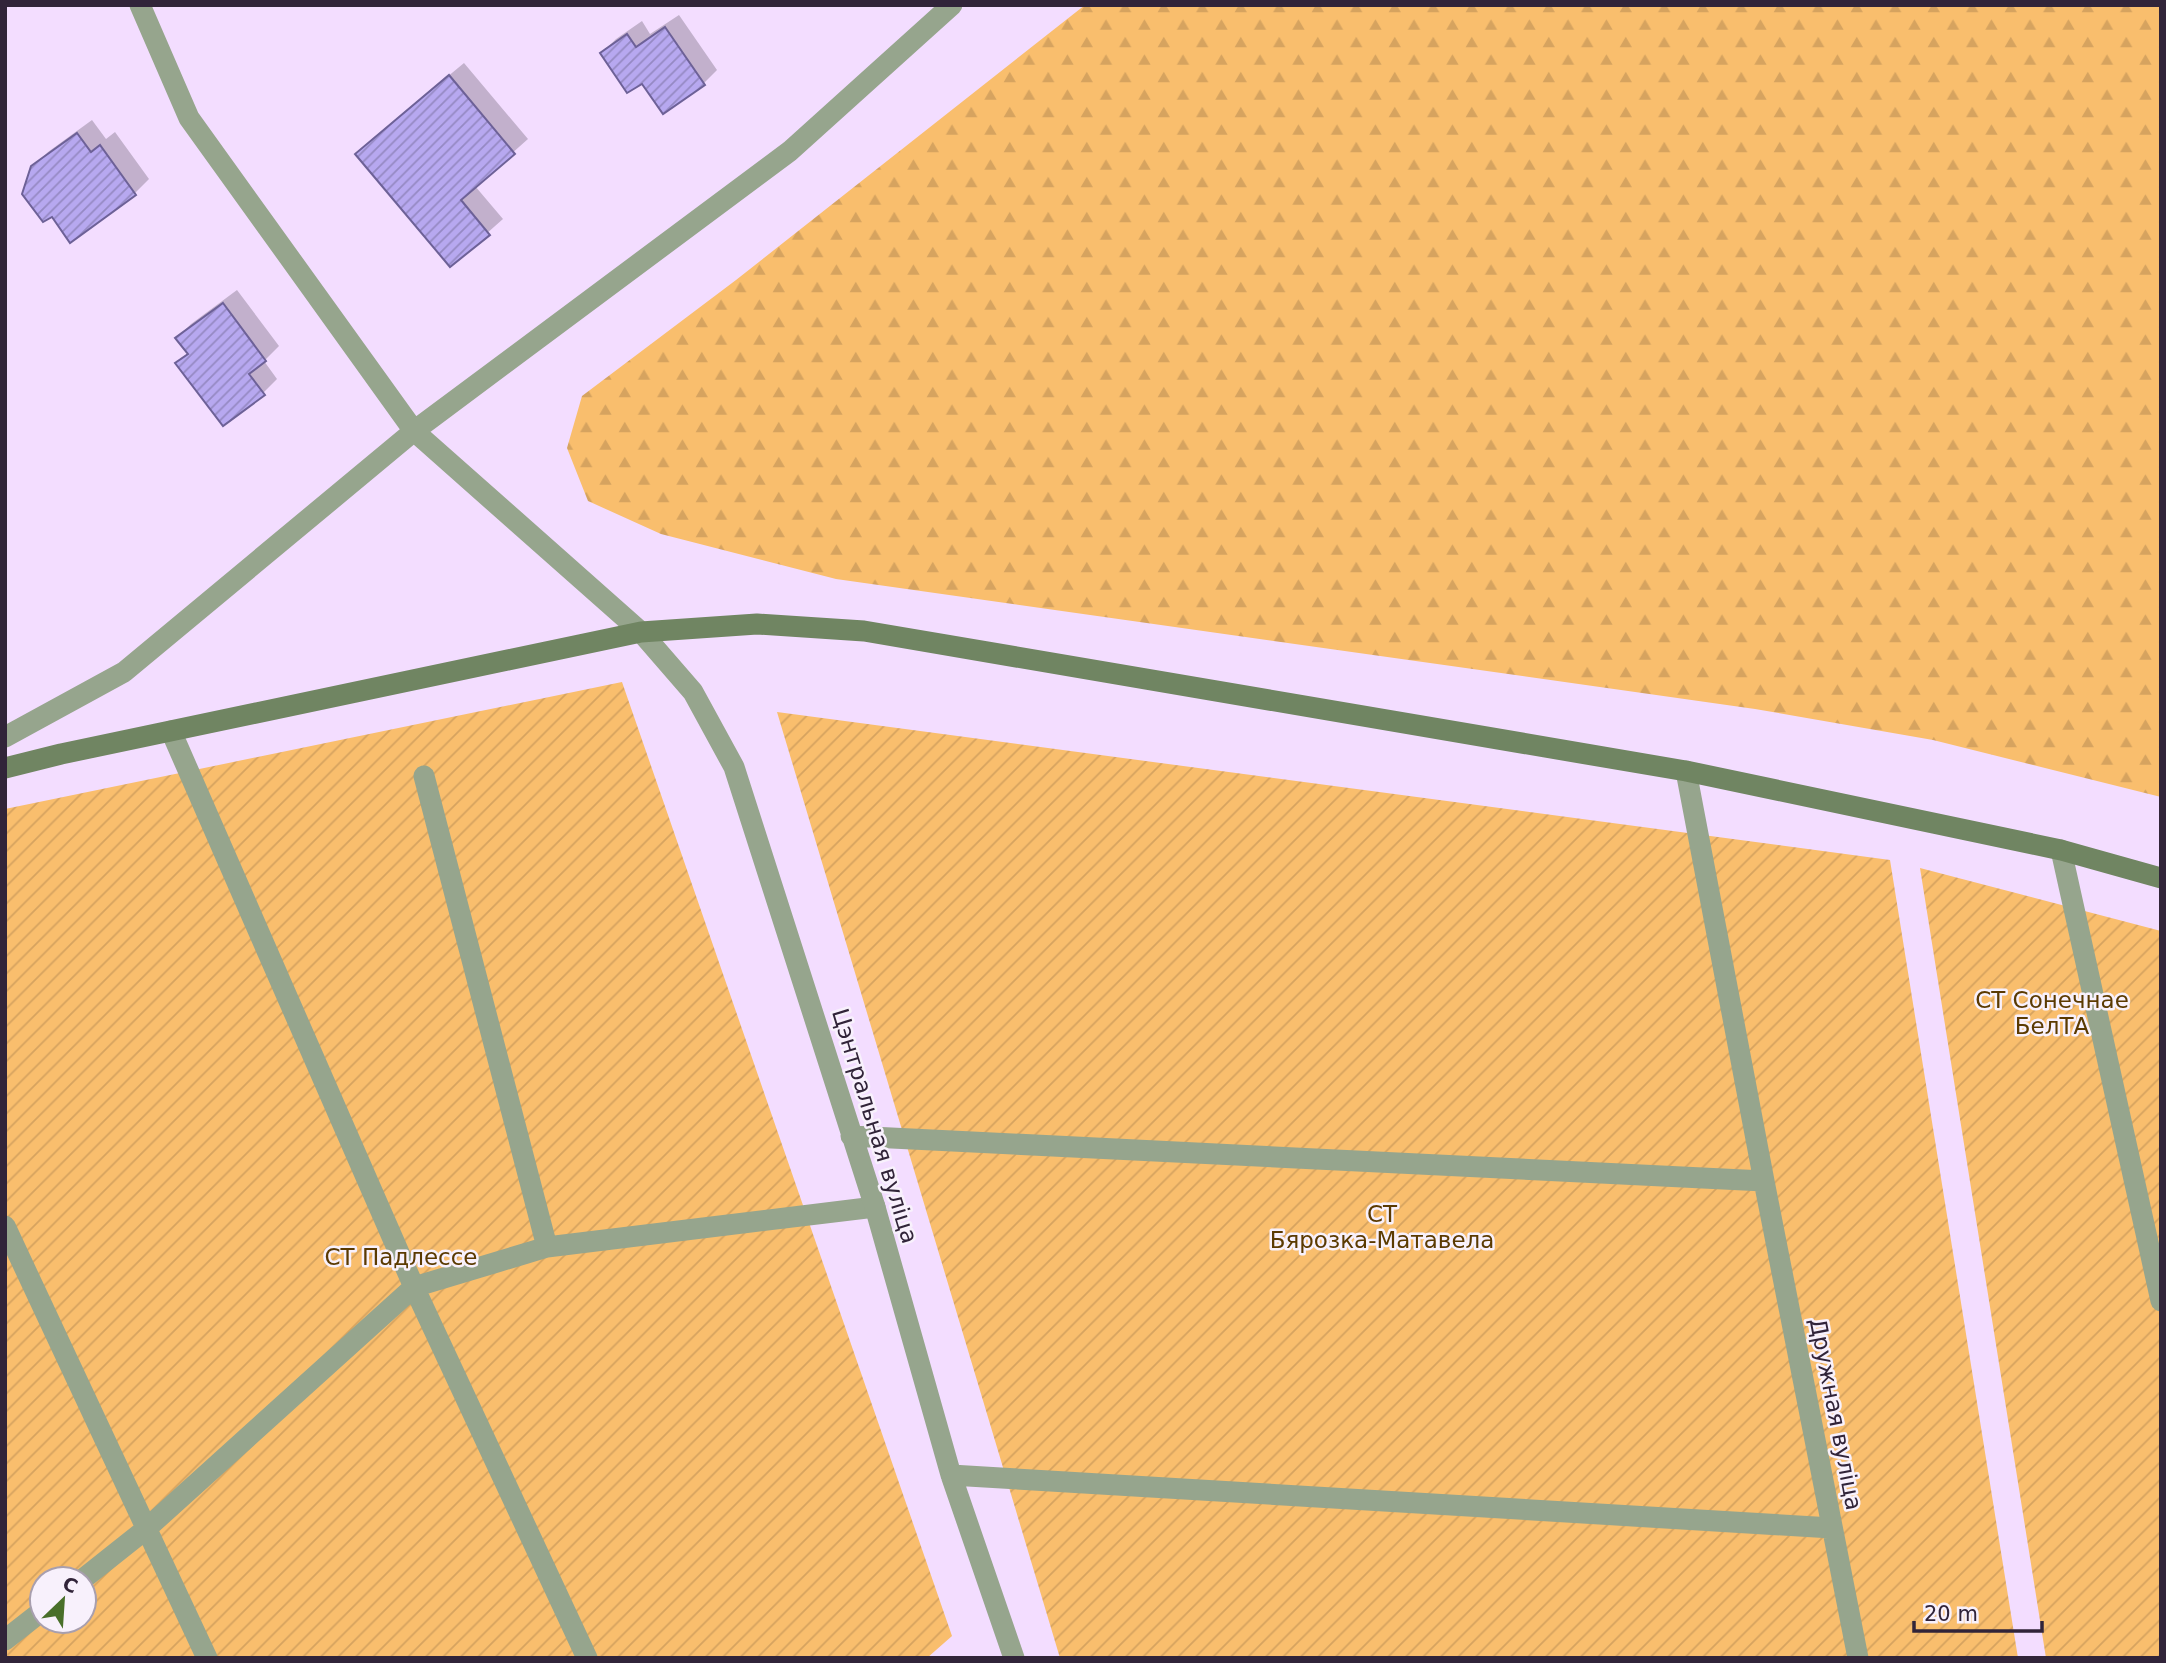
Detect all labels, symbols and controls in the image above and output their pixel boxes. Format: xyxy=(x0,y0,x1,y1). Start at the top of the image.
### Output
park label: СТ Сонечнае БелТА xyxy=(1975,987,2129,1039)
street label: Цэнтральная вуліца xyxy=(827,1005,923,1247)
park label: СТ Бярозка-Матавела xyxy=(1270,1201,1494,1253)
park label: СТ Падлессе xyxy=(324,1244,478,1270)
street label: Дружная вуліца xyxy=(1805,1316,1867,1512)
north arrow xyxy=(28,1565,98,1635)
text: С xyxy=(59,1572,81,1598)
scale bar xyxy=(1914,1590,2042,1634)
text: 20 m xyxy=(1924,1602,1978,1626)

